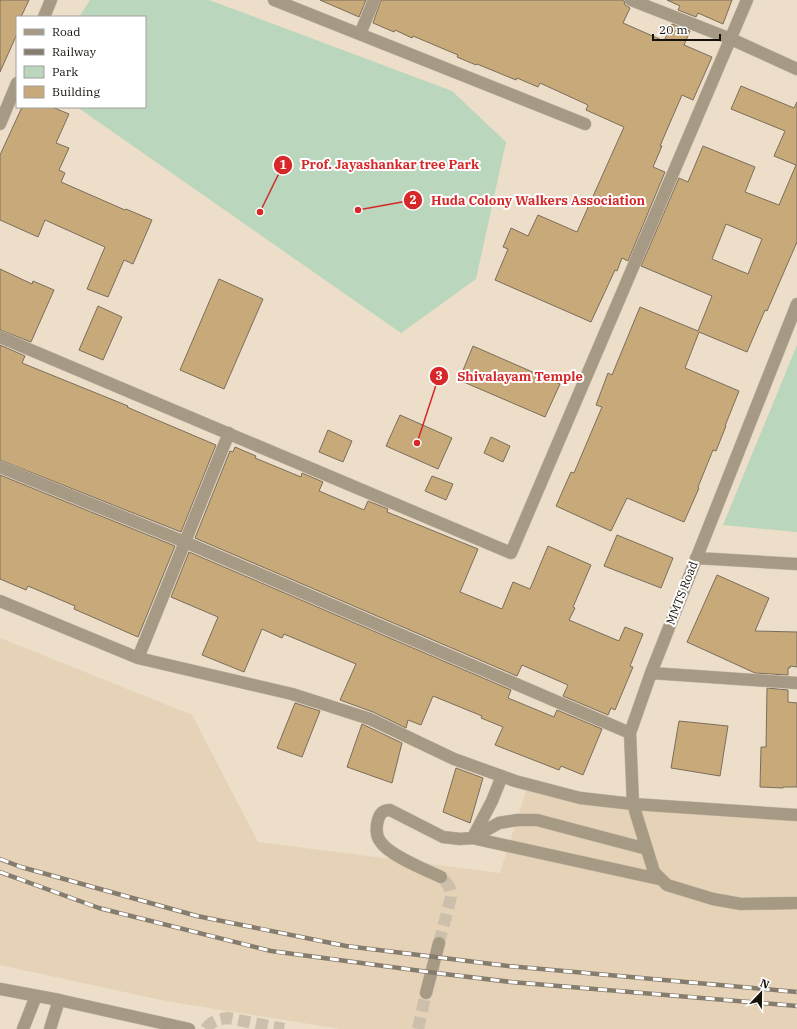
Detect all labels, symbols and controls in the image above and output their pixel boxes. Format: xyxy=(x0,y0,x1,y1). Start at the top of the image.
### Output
legend xyxy=(16,16,146,108)
scale bar xyxy=(653,16,720,42)
text: 20 m xyxy=(659,22,688,37)
text: Road xyxy=(52,24,81,39)
text: Railway xyxy=(52,44,97,59)
text: Park xyxy=(52,64,78,79)
text: Building xyxy=(52,84,100,99)
callout: Prof. Jayashankar tree Park xyxy=(273,152,487,177)
text: Prof. Jayashankar tree Park xyxy=(301,156,480,173)
text: 1 xyxy=(279,157,287,172)
callout: Huda Colony Walkers Association xyxy=(403,188,653,213)
text: 2 xyxy=(409,192,417,207)
text: Huda Colony Walkers Association xyxy=(431,192,645,209)
callout: Shivalayam Temple xyxy=(429,364,591,389)
text: 3 xyxy=(435,368,443,383)
text: Shivalayam Temple xyxy=(457,368,583,385)
street label: MMTS Road xyxy=(663,559,701,627)
north arrow xyxy=(741,973,781,1013)
text: N xyxy=(758,976,772,992)

